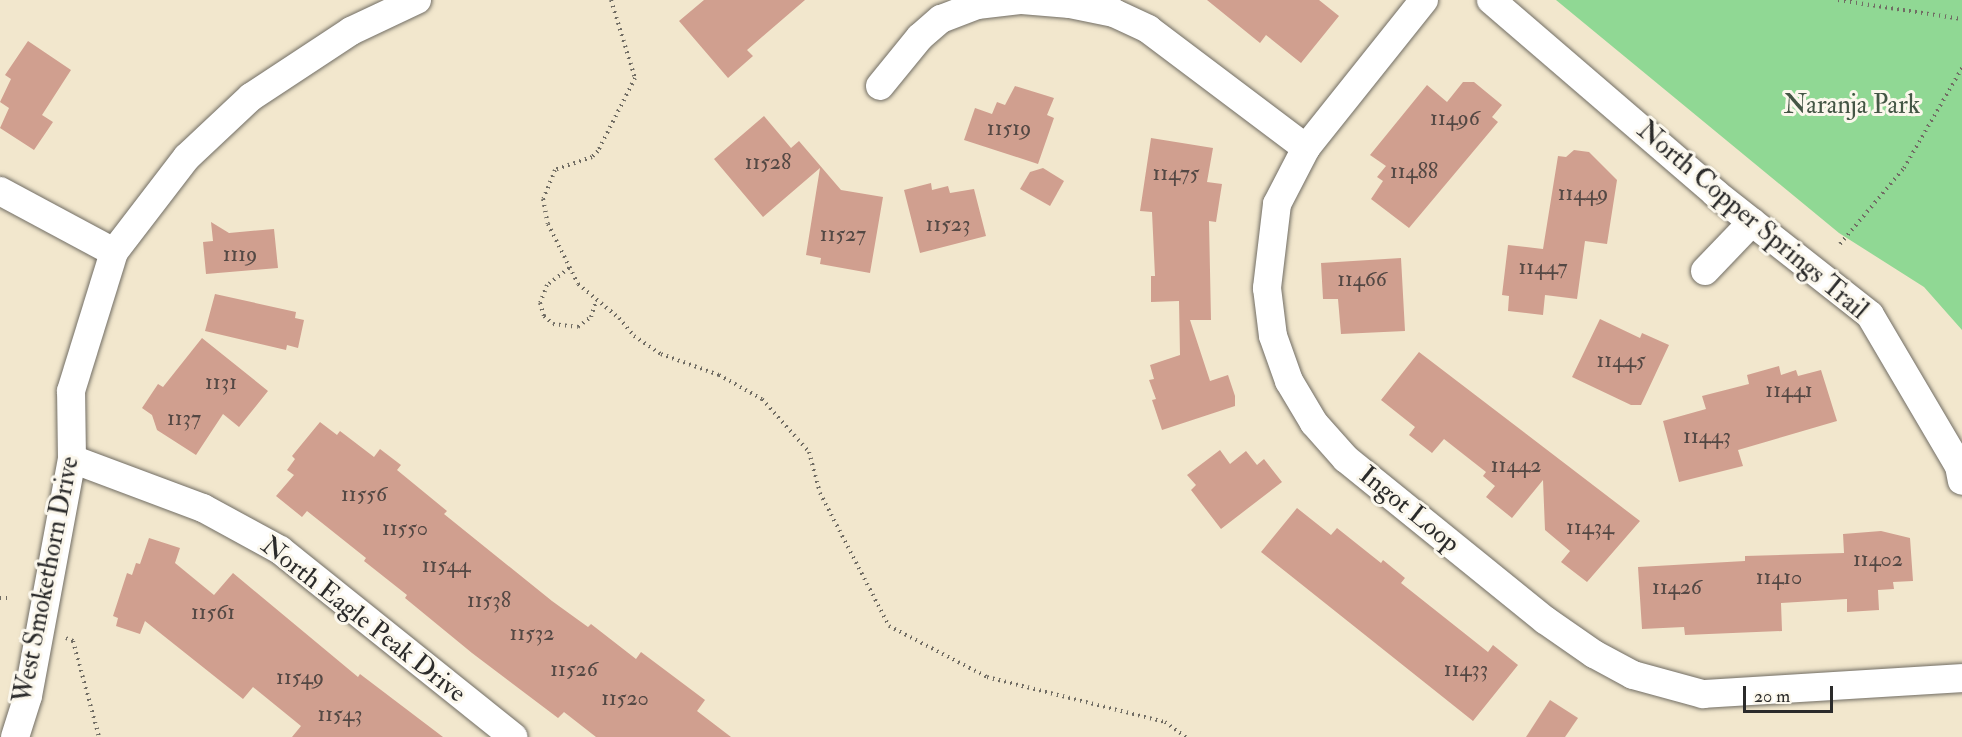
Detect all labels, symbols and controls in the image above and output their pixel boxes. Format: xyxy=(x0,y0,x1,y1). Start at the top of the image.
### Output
park label: Naranja Park xyxy=(1784,90,1920,122)
house number: 11496 xyxy=(1430,106,1480,132)
street label: North Copper Springs Trail xyxy=(1630,115,1874,327)
house number: 11519 xyxy=(987,116,1031,142)
house number: 11528 xyxy=(745,150,791,176)
house number: 11488 xyxy=(1390,159,1438,185)
house number: 11475 xyxy=(1153,161,1199,187)
house number: 11449 xyxy=(1558,181,1608,207)
house number: 11523 xyxy=(926,212,970,238)
house number: 11527 xyxy=(820,222,866,248)
house number: 1119 xyxy=(223,242,257,268)
house number: 11447 xyxy=(1518,255,1568,281)
house number: 11466 xyxy=(1337,267,1387,293)
house number: 11445 xyxy=(1596,348,1646,374)
house number: 1131 xyxy=(205,370,237,396)
house number: 11441 xyxy=(1765,378,1813,404)
house number: 1137 xyxy=(167,406,201,432)
house number: 11443 xyxy=(1683,424,1731,450)
house number: 11442 xyxy=(1491,453,1541,479)
street label: West Smokethorn Drive xyxy=(8,454,86,706)
street label: Ingot Loop xyxy=(1352,460,1466,560)
house number: 11556 xyxy=(341,482,387,508)
house number: 11434 xyxy=(1566,515,1614,541)
house number: 11550 xyxy=(382,516,428,542)
street label: North Eagle Peak Drive xyxy=(254,530,472,710)
house number: 11402 xyxy=(1853,547,1903,573)
house number: 11544 xyxy=(422,553,470,579)
house number: 11410 xyxy=(1756,565,1802,591)
house number: 11426 xyxy=(1652,575,1702,601)
house number: 11538 xyxy=(467,588,511,614)
house number: 11561 xyxy=(191,600,235,626)
house number: 11532 xyxy=(510,621,554,647)
house number: 11526 xyxy=(550,657,598,683)
house number: 11433 xyxy=(1444,657,1488,683)
house number: 11549 xyxy=(276,665,324,691)
scale bar xyxy=(1746,674,1836,712)
text: 20 m xyxy=(1754,685,1790,708)
house number: 11520 xyxy=(601,686,649,712)
house number: 11543 xyxy=(317,702,363,728)

